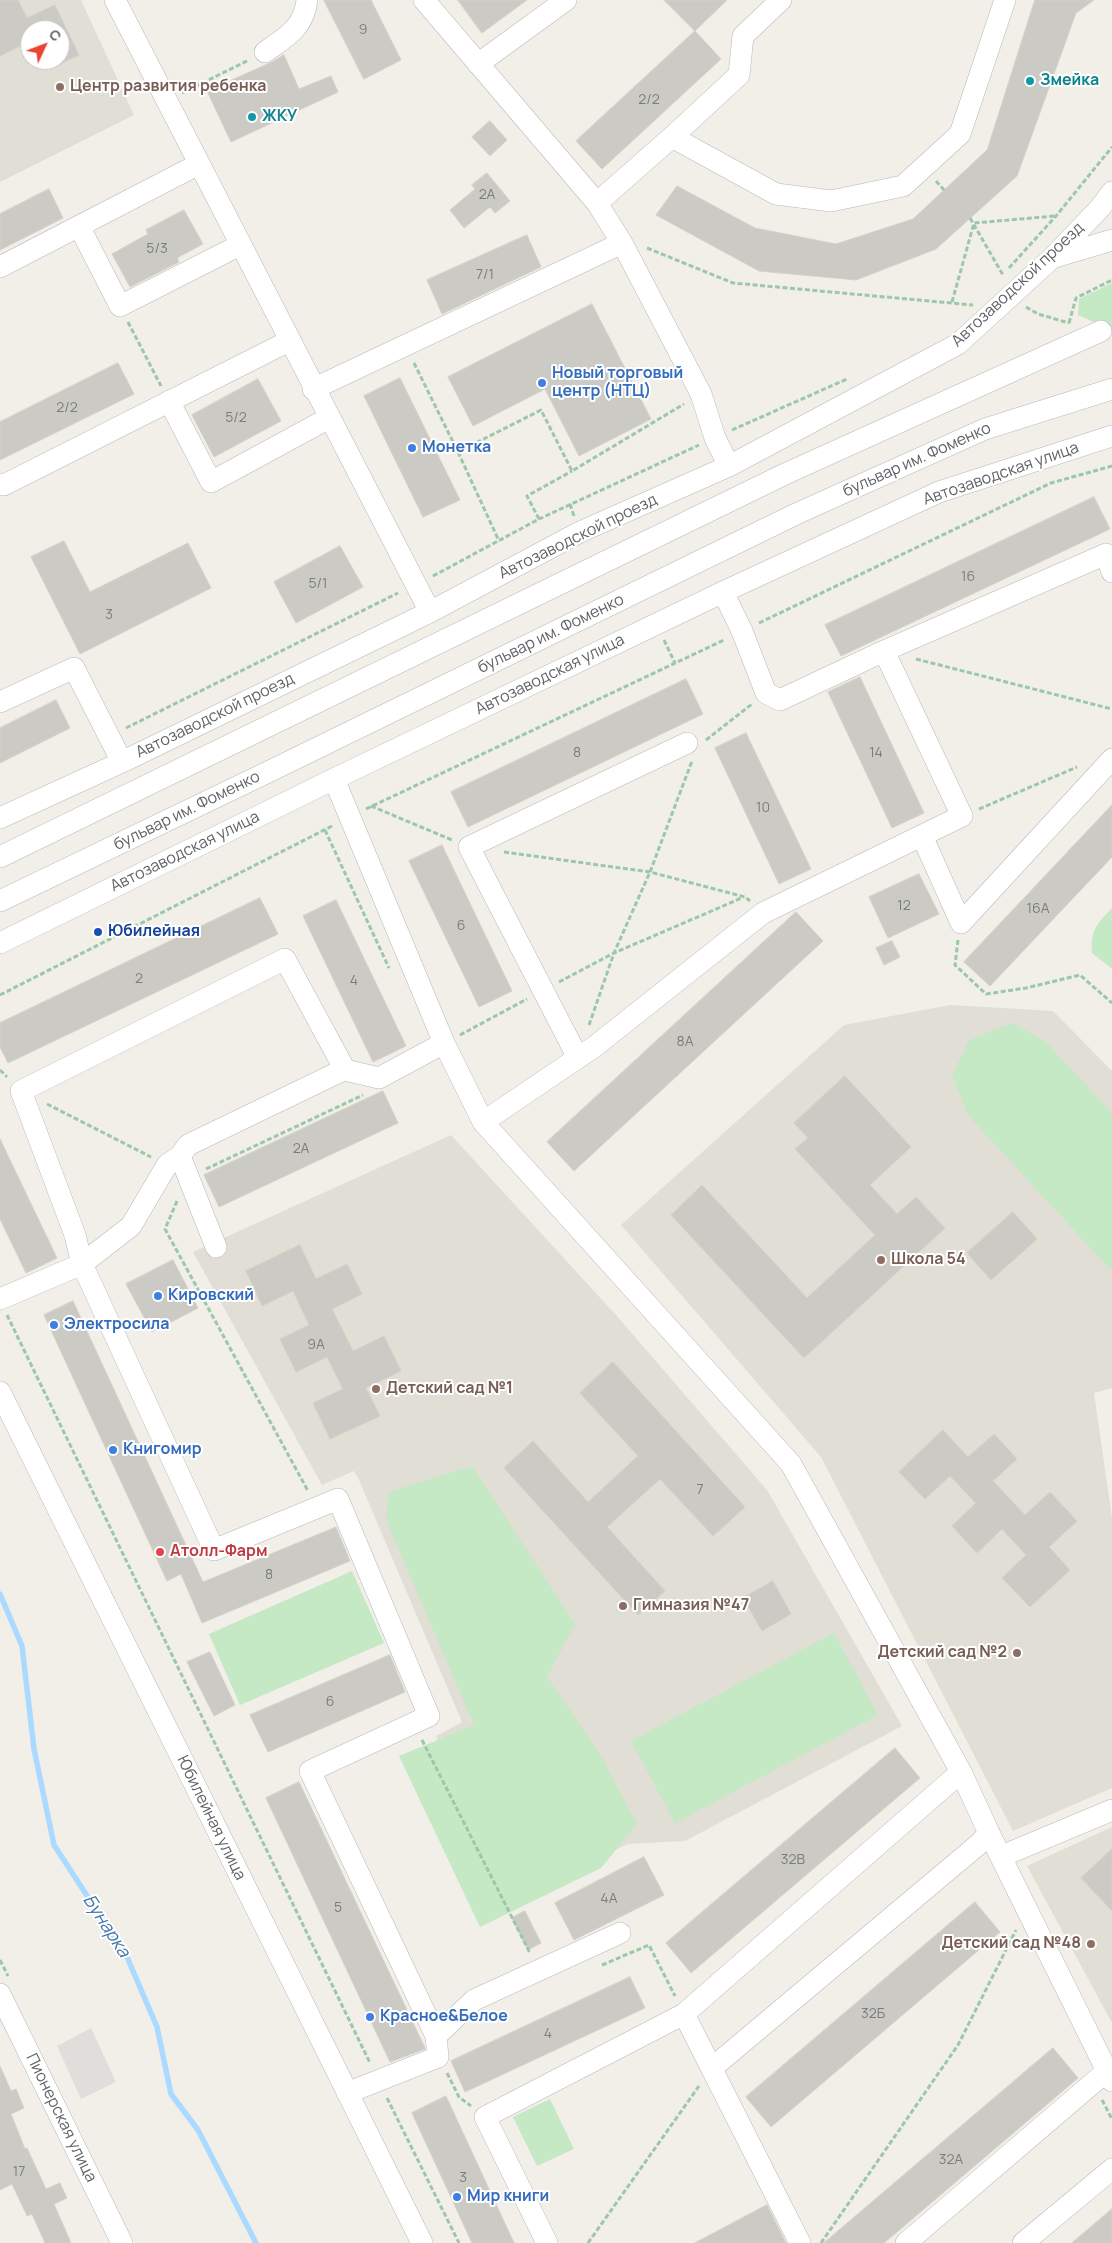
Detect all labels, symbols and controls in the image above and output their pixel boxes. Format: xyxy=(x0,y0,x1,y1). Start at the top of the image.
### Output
north arrow xyxy=(20,20,70,70)
house number: 9 xyxy=(359,22,367,38)
text: С xyxy=(45,25,66,45)
place label: Змейка xyxy=(1040,71,1099,91)
marker: Змейка xyxy=(1024,75,1036,87)
place label: Центр развития ребенка xyxy=(70,77,266,97)
marker: Центр развития ребенка xyxy=(54,81,66,93)
house number: 2/2 xyxy=(638,92,660,108)
place label: ЖКУ xyxy=(262,107,297,127)
marker: ЖКУ xyxy=(246,111,258,123)
house number: 2А xyxy=(479,187,495,203)
street label: Автозаводской проезд xyxy=(948,219,1088,351)
house number: 5/3 xyxy=(146,241,168,257)
house number: 7/1 xyxy=(476,267,494,283)
place label: Новый торговый центр (НТЦ) xyxy=(552,364,683,402)
marker: Новый торговый центр (НТЦ) xyxy=(536,377,548,389)
house number: 2/2 xyxy=(56,400,78,416)
house number: 5/2 xyxy=(225,410,247,426)
street label: бульвар им. Фоменко xyxy=(840,419,994,501)
place label: Монетка xyxy=(422,438,491,458)
street label: Автозаводская улица xyxy=(921,438,1081,510)
marker: Монетка xyxy=(406,442,418,454)
street label: Автозаводской проезд xyxy=(496,490,660,584)
house number: 16 xyxy=(961,569,975,585)
house number: 5/1 xyxy=(309,576,327,592)
street label: бульвар им. Фоменко xyxy=(475,590,627,678)
house number: 3 xyxy=(105,607,113,623)
street label: Автозаводская улица xyxy=(472,631,628,719)
street label: Автозаводской проезд xyxy=(133,669,297,763)
house number: 8 xyxy=(573,745,581,761)
house number: 14 xyxy=(869,745,883,761)
street label: бульвар им. Фоменко xyxy=(111,767,263,855)
house number: 10 xyxy=(756,800,770,816)
street label: Автозаводская улица xyxy=(107,808,263,896)
house number: 12 xyxy=(897,898,911,914)
house number: 16А xyxy=(1026,901,1050,917)
house number: 6 xyxy=(457,918,465,934)
place label: Юбилейная xyxy=(108,922,200,942)
marker: Юбилейная xyxy=(92,926,104,938)
house number: 2 xyxy=(135,971,143,987)
house number: 4 xyxy=(350,973,358,989)
house number: 8А xyxy=(677,1034,693,1050)
house number: 2А xyxy=(293,1141,309,1157)
place label: Школа 54 xyxy=(891,1250,966,1270)
marker: Школа 54 xyxy=(875,1254,887,1266)
place label: Кировский xyxy=(168,1286,254,1306)
marker: Кировский xyxy=(152,1290,164,1302)
place label: Электросила xyxy=(64,1315,170,1335)
marker: Электросила xyxy=(48,1319,60,1331)
house number: 9А xyxy=(307,1337,325,1353)
place label: Детский сад №1 xyxy=(386,1379,513,1399)
marker: Детский сад №1 xyxy=(370,1383,382,1395)
place label: Книгомир xyxy=(123,1440,202,1460)
marker: Книгомир xyxy=(107,1444,119,1456)
house number: 7 xyxy=(696,1482,704,1498)
place label: Атолл-Фарм xyxy=(170,1542,268,1562)
marker: Атолл-Фарм xyxy=(154,1546,166,1558)
house number: 8 xyxy=(265,1567,273,1583)
place label: Гимназия №47 xyxy=(633,1596,749,1616)
marker: Гимназия №47 xyxy=(617,1600,629,1612)
place label: Детский сад №2 xyxy=(878,1643,1007,1663)
marker: Детский сад №2 xyxy=(1011,1647,1023,1659)
house number: 6 xyxy=(326,1694,334,1710)
street label: Юбилейная улица xyxy=(172,1753,250,1883)
house number: 32В xyxy=(781,1852,805,1868)
water label: Бунарка xyxy=(78,1891,134,1961)
house number: 4А xyxy=(600,1891,618,1907)
house number: 5 xyxy=(334,1900,342,1916)
place label: Детский сад №48 xyxy=(942,1934,1081,1954)
marker: Детский сад №48 xyxy=(1085,1938,1097,1950)
house number: 32Б xyxy=(861,2006,885,2022)
place label: Красное&Белое xyxy=(380,2007,508,2027)
marker: Красное&Белое xyxy=(364,2011,376,2023)
house number: 4 xyxy=(544,2026,552,2042)
street label: Пионерская улица xyxy=(22,2051,100,2185)
house number: 32А xyxy=(939,2152,963,2168)
house number: 17 xyxy=(13,2164,25,2180)
house number: 3 xyxy=(459,2170,467,2186)
place label: Мир книги xyxy=(467,2187,549,2207)
marker: Мир книги xyxy=(451,2191,463,2203)

